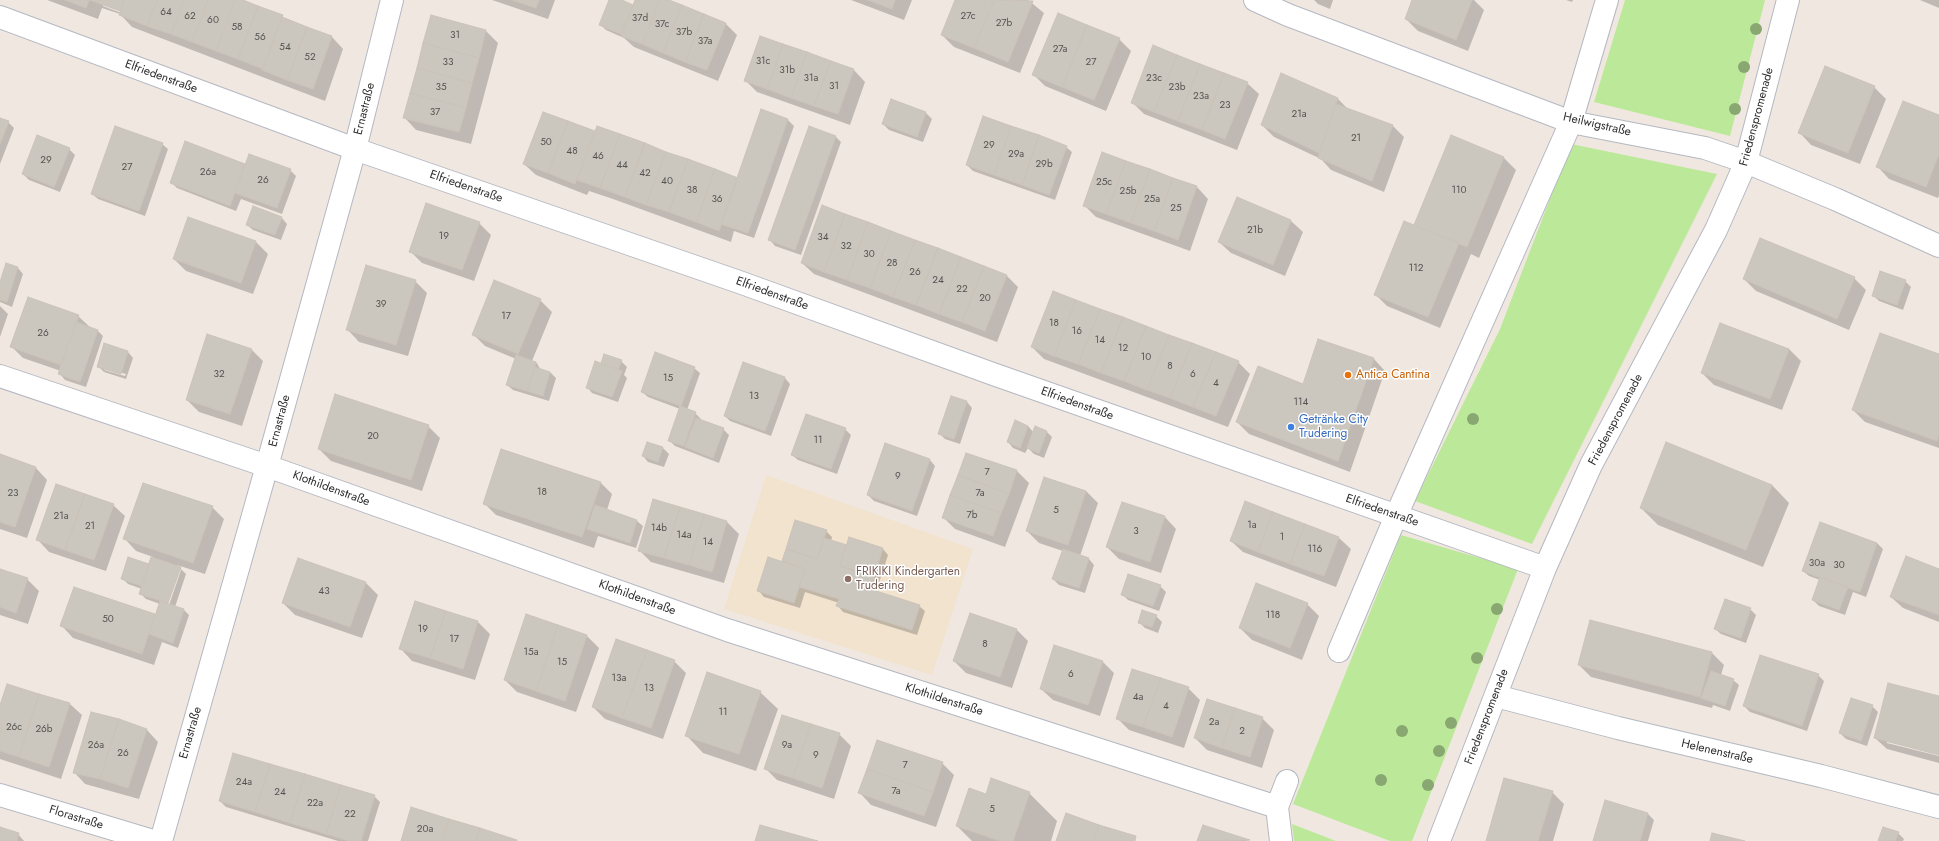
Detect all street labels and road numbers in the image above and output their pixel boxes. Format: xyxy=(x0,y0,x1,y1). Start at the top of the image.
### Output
street label: Elfriedenstraße xyxy=(123,57,199,97)
street label: Friedenspromenade xyxy=(1737,66,1777,168)
street label: Ernastraße xyxy=(352,81,378,137)
street label: Heilwigstraße xyxy=(1562,110,1632,140)
street label: Elfriedenstraße xyxy=(428,168,504,206)
street label: Elfriedenstraße xyxy=(734,274,810,314)
street label: Friedenspromenade xyxy=(1586,372,1646,468)
street label: Elfriedenstraße xyxy=(1039,384,1115,424)
street label: Ernastraße xyxy=(266,393,294,449)
street label: Klothildenstraße xyxy=(290,468,372,510)
street label: Elfriedenstraße xyxy=(1344,492,1420,530)
street label: Klothildenstraße xyxy=(596,577,678,619)
street label: Friedenspromenade xyxy=(1462,667,1512,767)
street label: Klothildenstraße xyxy=(903,681,985,719)
street label: Ernastraße xyxy=(177,705,205,761)
street label: Helenenstraße xyxy=(1680,737,1754,767)
street label: Florastraße xyxy=(47,803,105,833)

